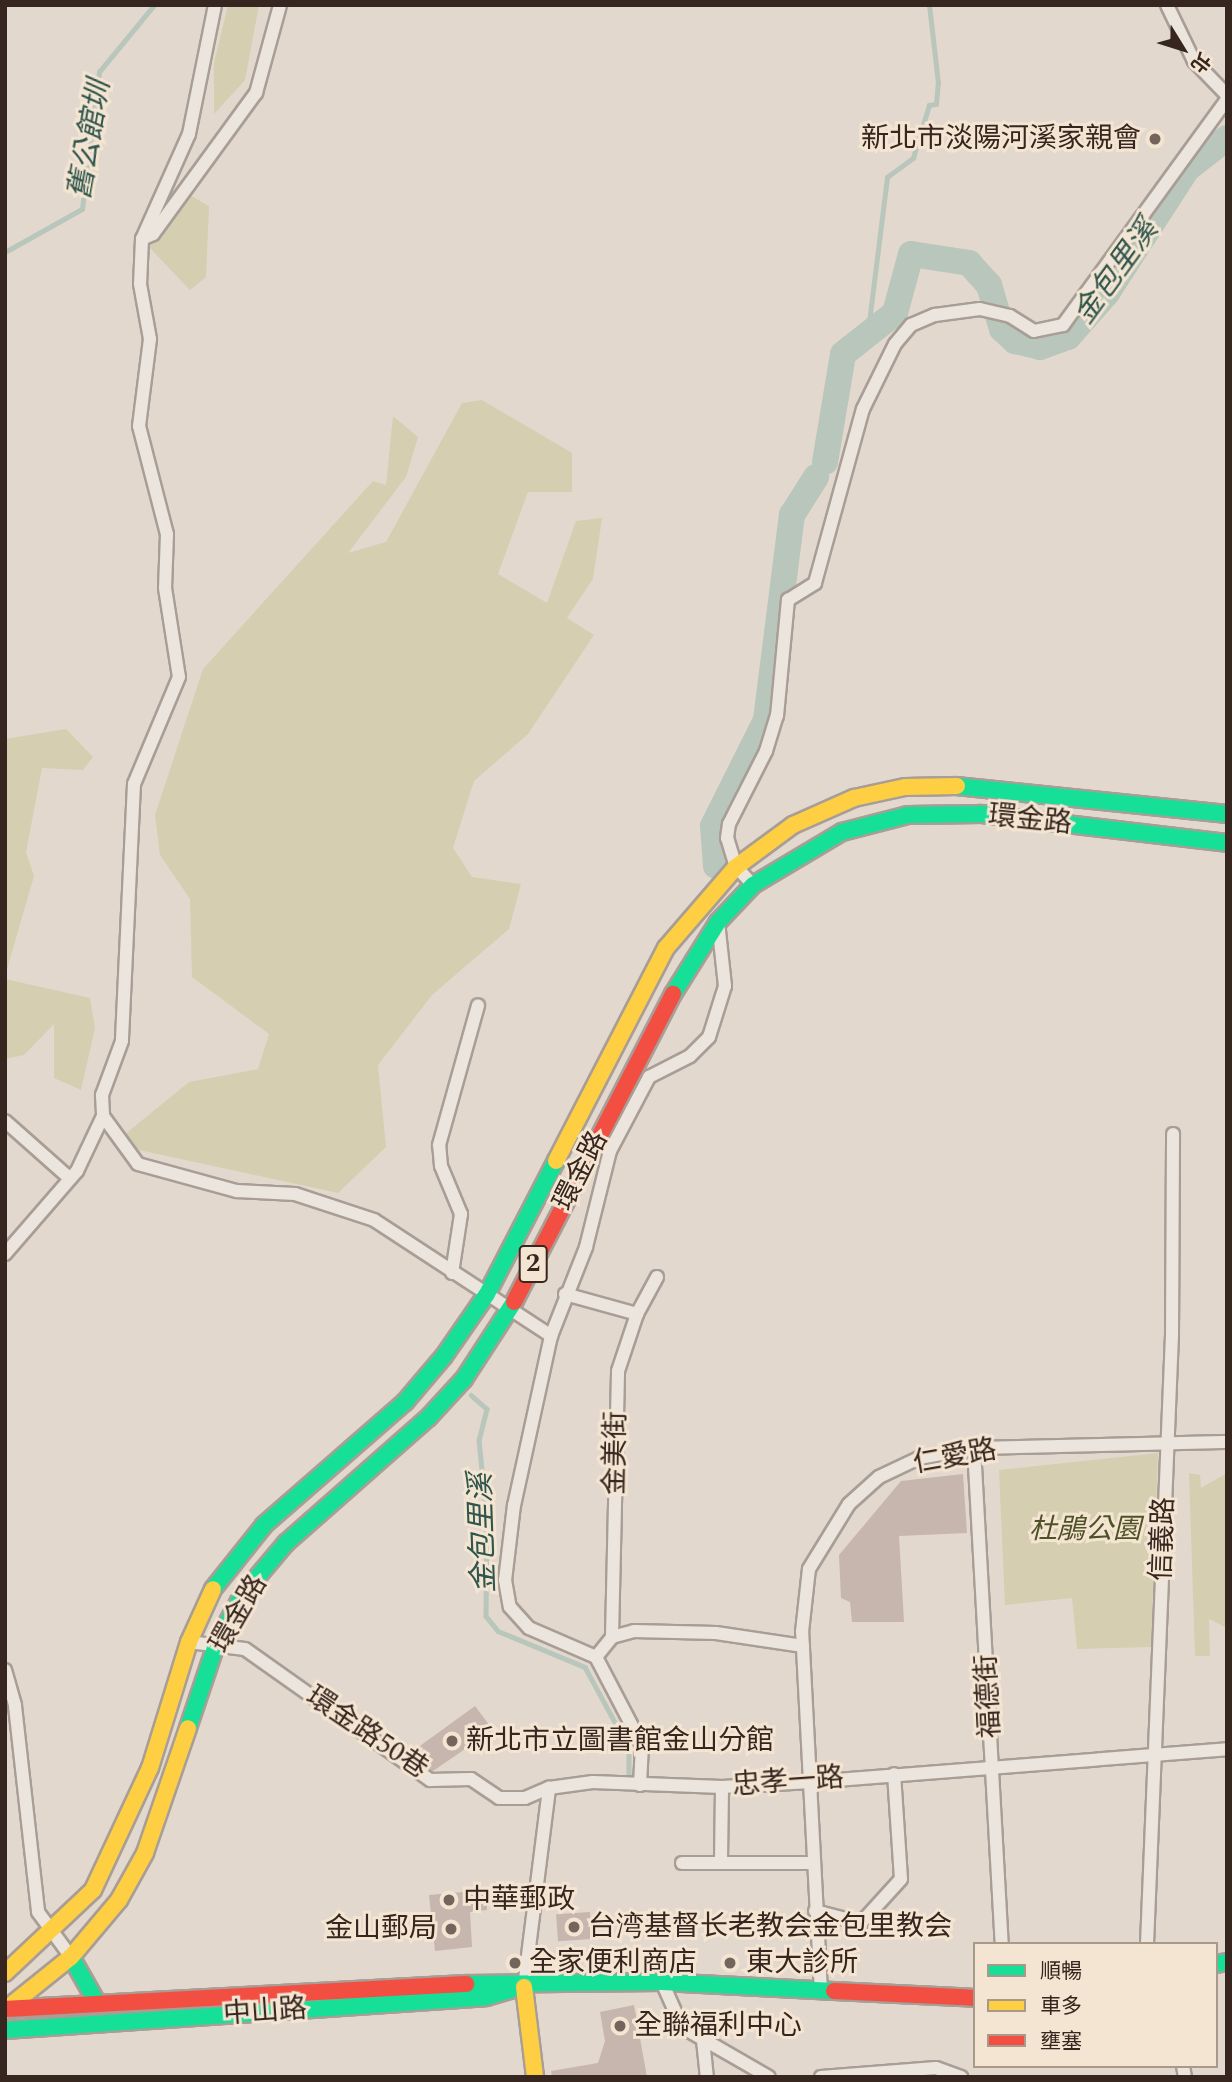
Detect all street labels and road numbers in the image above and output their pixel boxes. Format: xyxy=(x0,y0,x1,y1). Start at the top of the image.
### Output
street label: 環金路 xyxy=(986,799,1074,841)
street label: 環金路 xyxy=(547,1126,615,1216)
road number: 2 xyxy=(517,1242,549,1287)
street label: 金美街 xyxy=(598,1411,634,1495)
street label: 仁愛路 xyxy=(911,1433,999,1481)
street label: 信義路 xyxy=(1145,1496,1181,1582)
street label: 環金路 xyxy=(203,1569,275,1659)
street label: 福德街 xyxy=(970,1653,1008,1739)
street label: 環金路50巷 xyxy=(300,1680,434,1786)
street label: 忠孝一路 xyxy=(731,1761,845,1803)
street label: 中山路 xyxy=(222,1992,308,2032)

